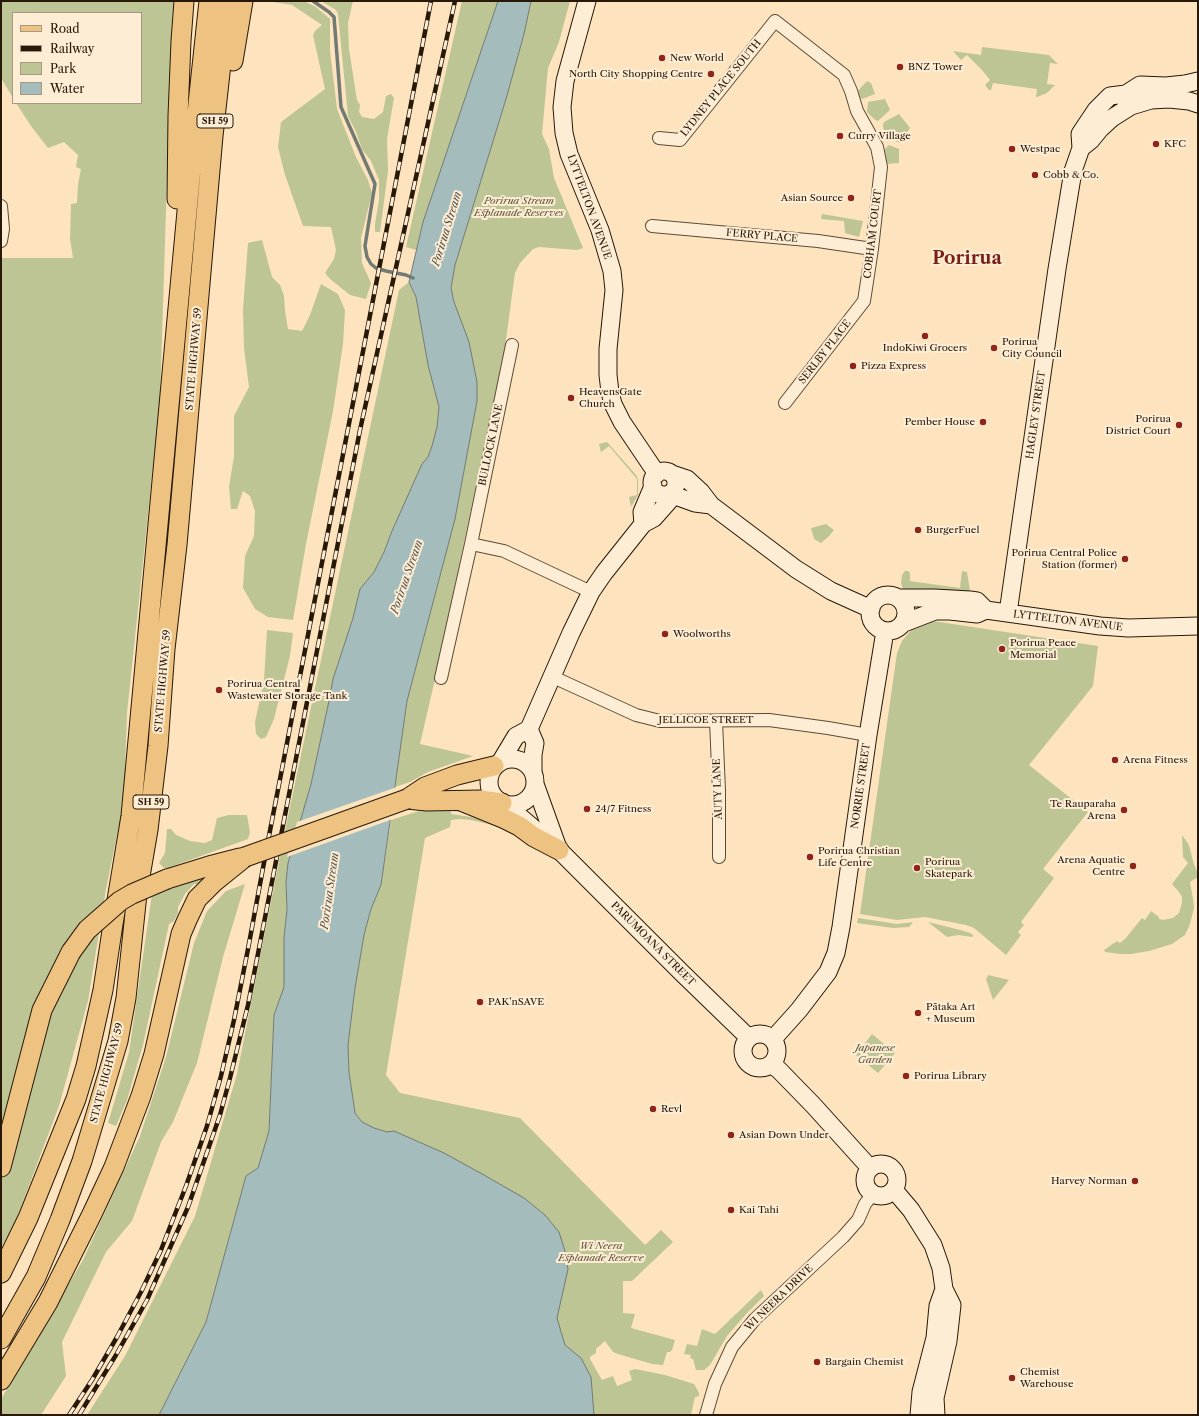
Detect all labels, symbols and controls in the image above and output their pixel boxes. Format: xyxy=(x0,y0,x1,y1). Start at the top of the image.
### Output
legend xyxy=(12,12,142,104)
text: Road xyxy=(50,21,80,36)
street label: LYDNEY PLACE SOUTH xyxy=(678,37,764,139)
text: Railway xyxy=(50,41,95,56)
place label: New World xyxy=(670,52,724,64)
marker: New World xyxy=(657,53,667,63)
text: Park xyxy=(50,61,76,76)
place label: BNZ Tower xyxy=(908,61,963,73)
marker: BNZ Tower xyxy=(895,62,905,72)
place label: North City Shopping Centre xyxy=(569,68,703,80)
marker: North City Shopping Centre xyxy=(706,69,716,79)
text: Water xyxy=(50,81,84,96)
road number: SH 59 xyxy=(197,114,233,128)
place label: Curry Village xyxy=(848,130,911,142)
marker: Curry Village xyxy=(835,131,845,141)
place label: KFC xyxy=(1164,138,1186,150)
marker: KFC xyxy=(1151,139,1161,149)
place label: Westpac xyxy=(1020,143,1060,155)
marker: Westpac xyxy=(1007,144,1017,154)
street label: LYTTELTON AVENUE xyxy=(564,153,614,261)
place label: Cobb & Co. xyxy=(1043,169,1099,181)
marker: Cobb & Co. xyxy=(1030,170,1040,180)
street label: COBHAM COURT xyxy=(862,189,884,279)
water label: Porirua Stream xyxy=(429,190,465,268)
place label: Asian Source xyxy=(781,192,843,204)
marker: Asian Source xyxy=(846,193,856,203)
park label: Porirua Stream Esplanade Reserves xyxy=(474,195,564,218)
street label: FERRY PLACE xyxy=(726,227,798,245)
district label: Porirua xyxy=(932,248,1002,270)
street label: STATE HIGHWAY 59 xyxy=(184,307,204,411)
street label: SERLBY PLACE xyxy=(796,318,854,386)
marker: IndoKiwi Grocers xyxy=(920,331,930,341)
place label: Porirua City Council xyxy=(1002,336,1062,360)
place label: IndoKiwi Grocers xyxy=(883,342,967,354)
marker: Porirua City Council xyxy=(989,343,999,353)
place label: Pizza Express xyxy=(861,360,926,372)
marker: Pizza Express xyxy=(848,361,858,371)
street label: HAGLEY STREET xyxy=(1024,370,1048,460)
place label: HeavensGate Church xyxy=(579,386,642,410)
marker: HeavensGate Church xyxy=(566,393,576,403)
street label: BULLOCK LANE xyxy=(476,403,506,487)
place label: Porirua District Court xyxy=(1106,413,1171,436)
place label: Pember House xyxy=(905,416,975,428)
marker: Pember House xyxy=(978,417,988,427)
marker: Porirua District Court xyxy=(1174,420,1184,430)
place label: BurgerFuel xyxy=(926,524,979,536)
marker: BurgerFuel xyxy=(913,525,923,535)
water label: Porirua Stream xyxy=(388,538,426,616)
place label: Porirua Central Police Station (former) xyxy=(1011,547,1117,570)
marker: Porirua Central Police Station (former) xyxy=(1120,554,1130,564)
street label: LYTTELTON AVENUE xyxy=(1012,608,1124,634)
place label: Woolworths xyxy=(673,628,731,640)
street label: STATE HIGHWAY 59 xyxy=(153,629,173,733)
marker: Woolworths xyxy=(660,629,670,639)
place label: Porirua Peace Memorial xyxy=(1010,637,1076,660)
marker: Porirua Peace Memorial xyxy=(997,644,1007,654)
place label: Porirua Central Wastewater Storage Tank xyxy=(227,678,347,702)
marker: Porirua Central Wastewater Storage Tank xyxy=(214,685,224,695)
street label: JELLICOE STREET xyxy=(659,714,753,726)
street label: NORRIE STREET xyxy=(849,742,873,830)
place label: Arena Fitness xyxy=(1123,754,1188,766)
marker: Arena Fitness xyxy=(1110,755,1120,765)
street label: AUTY LANE xyxy=(711,758,725,820)
road number: SH 59 xyxy=(133,795,169,809)
place label: Te Rauparaha Arena xyxy=(1050,798,1116,822)
place label: 24/7 Fitness xyxy=(595,803,651,815)
marker: 24/7 Fitness xyxy=(582,804,592,814)
marker: Te Rauparaha Arena xyxy=(1119,805,1129,815)
place label: Porirua Christian Life Centre xyxy=(818,845,900,868)
water label: Porirua Stream xyxy=(318,852,342,930)
marker: Porirua Christian Life Centre xyxy=(805,852,815,862)
place label: Arena Aquatic Centre xyxy=(1057,854,1125,878)
place label: Porirua Skatepark xyxy=(925,856,972,880)
marker: Arena Aquatic Centre xyxy=(1128,861,1138,871)
marker: Porirua Skatepark xyxy=(912,863,922,873)
street label: PARUMOANA STREET xyxy=(608,899,698,989)
place label: PAK'nSAVE xyxy=(488,996,544,1008)
marker: PAK'nSAVE xyxy=(475,997,485,1007)
place label: Pātaka Art + Museum xyxy=(926,1001,975,1024)
marker: Pātaka Art + Museum xyxy=(913,1008,923,1018)
street label: STATE HIGHWAY 59 xyxy=(88,1022,126,1124)
park label: Japanese Garden xyxy=(855,1042,895,1066)
place label: Porirua Library xyxy=(914,1070,987,1082)
marker: Porirua Library xyxy=(901,1071,911,1081)
place label: Revl xyxy=(661,1103,682,1115)
marker: Revl xyxy=(648,1104,658,1114)
place label: Asian Down Under xyxy=(739,1129,829,1141)
marker: Asian Down Under xyxy=(726,1130,736,1140)
place label: Harvey Norman xyxy=(1051,1175,1127,1187)
marker: Harvey Norman xyxy=(1130,1176,1140,1186)
place label: Kai Tahi xyxy=(739,1204,779,1216)
marker: Kai Tahi xyxy=(726,1205,736,1215)
park label: Wi Neera Esplanade Reserve xyxy=(558,1240,644,1264)
street label: WI NEERA DRIVE xyxy=(742,1262,816,1334)
place label: Bargain Chemist xyxy=(825,1356,904,1368)
marker: Bargain Chemist xyxy=(812,1357,822,1367)
place label: Chemist Warehouse xyxy=(1020,1366,1074,1390)
marker: Chemist Warehouse xyxy=(1007,1373,1017,1383)

